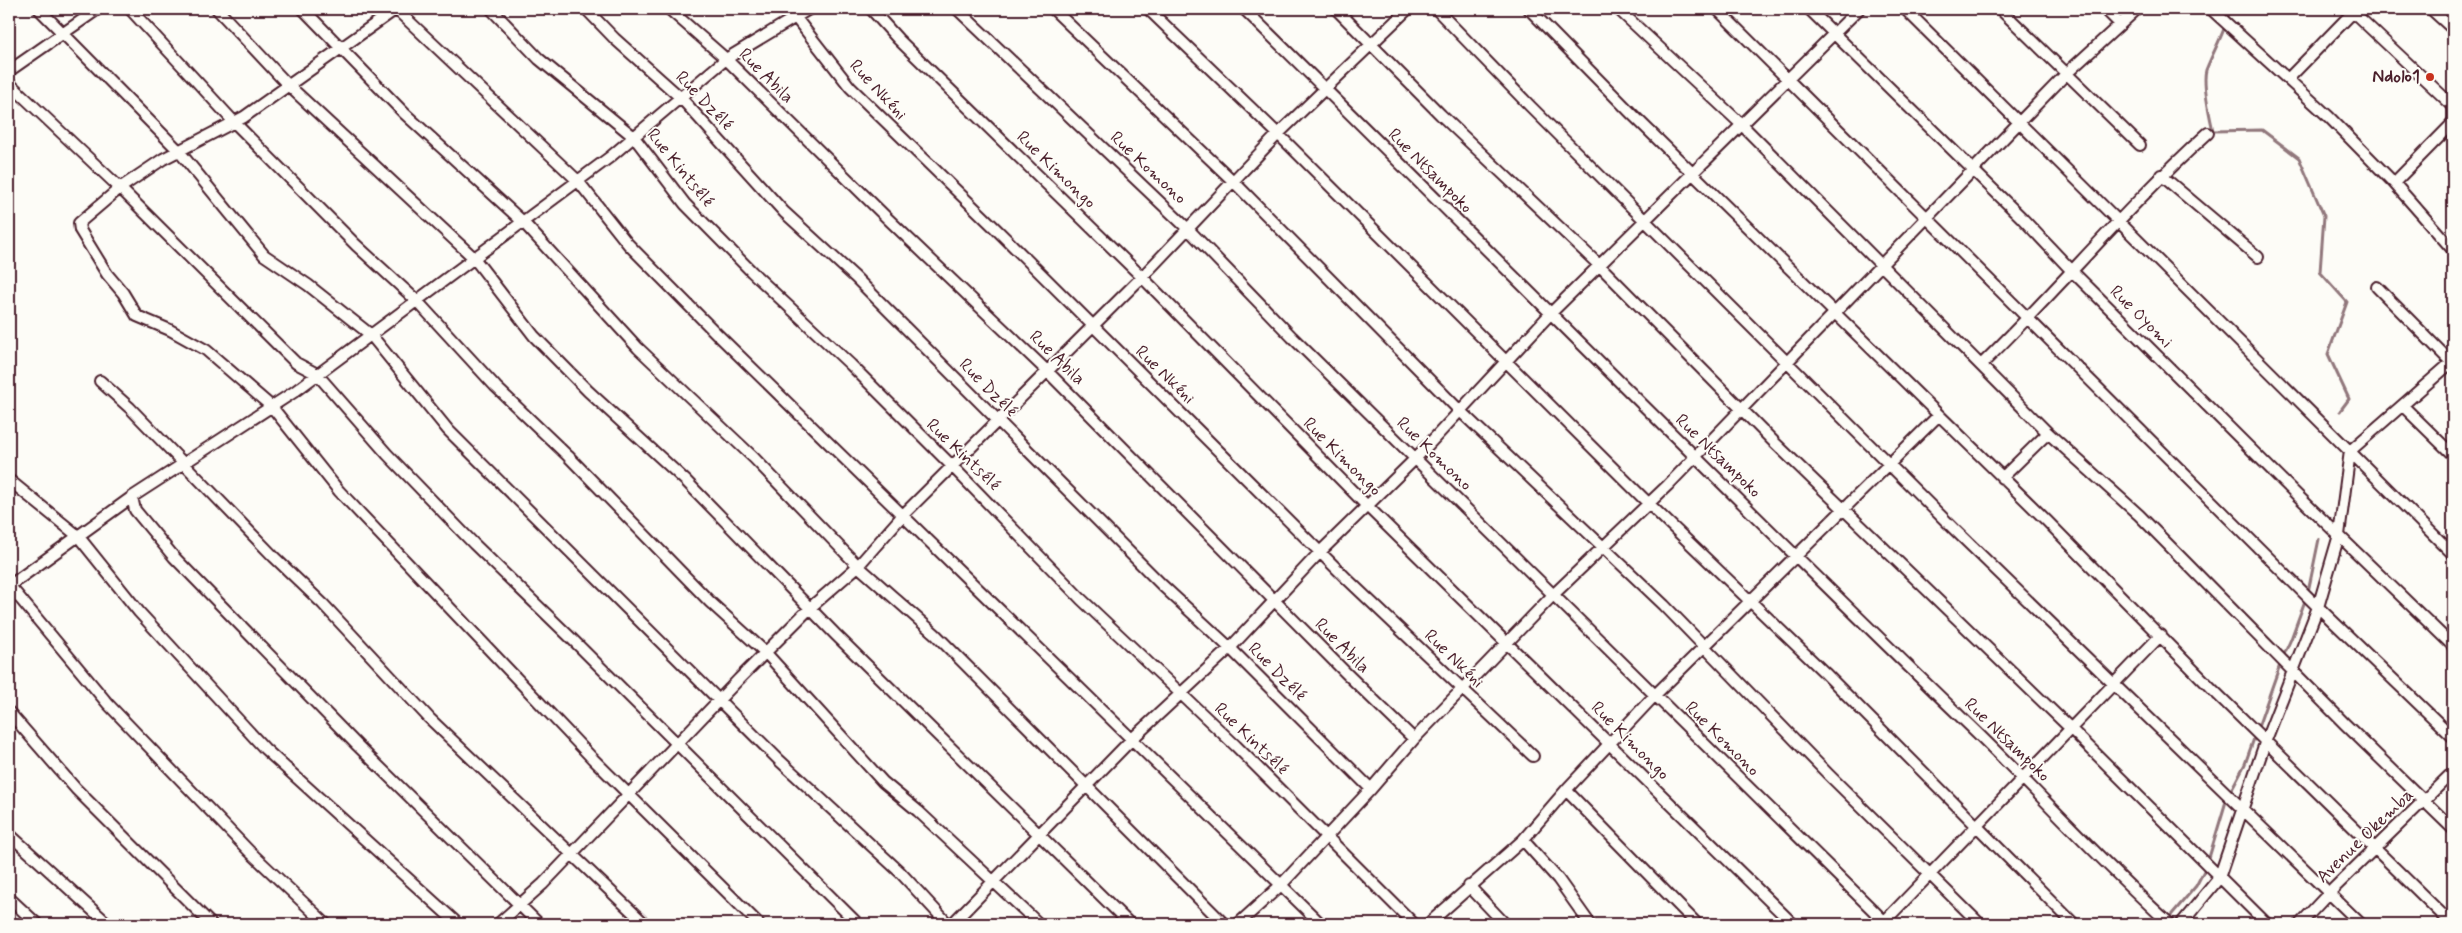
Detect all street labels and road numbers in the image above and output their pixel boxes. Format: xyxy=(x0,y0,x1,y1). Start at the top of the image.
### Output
street label: Rue Abila xyxy=(733,43,799,109)
street label: Rue Nkéni xyxy=(844,54,912,126)
street label: Rue Dzélé xyxy=(670,66,738,136)
street label: Rue Ntsampoko xyxy=(1382,123,1478,219)
street label: Rue Kintsélé xyxy=(641,124,719,212)
street label: Rue Kimongo xyxy=(1011,126,1101,214)
street label: Rue Komono xyxy=(1104,126,1192,210)
street label: Rue Oyomi xyxy=(2104,280,2178,354)
street label: Rue Abila xyxy=(1024,325,1090,391)
street label: Rue Nkéni xyxy=(1130,340,1200,410)
street label: Rue Dzélé xyxy=(953,353,1023,423)
street label: Rue Ntsampoko xyxy=(1670,409,1766,503)
street label: Rue Kimongo xyxy=(1297,412,1387,502)
street label: Rue Komono xyxy=(1391,412,1477,496)
street label: Rue Kintsélé xyxy=(921,413,1005,497)
street label: Rue Abila xyxy=(1309,613,1375,679)
street label: Rue Nkéni xyxy=(1419,624,1489,694)
street label: Rue Dzélé xyxy=(1242,637,1312,707)
street label: Rue Ntsampoko xyxy=(1959,693,2055,787)
street label: Rue Kimongo xyxy=(1585,696,1675,786)
street label: Rue Komono xyxy=(1679,696,1765,782)
street label: Rue Kintsélé xyxy=(1209,697,1293,781)
street label: Avenue Okemba xyxy=(2311,783,2419,889)

